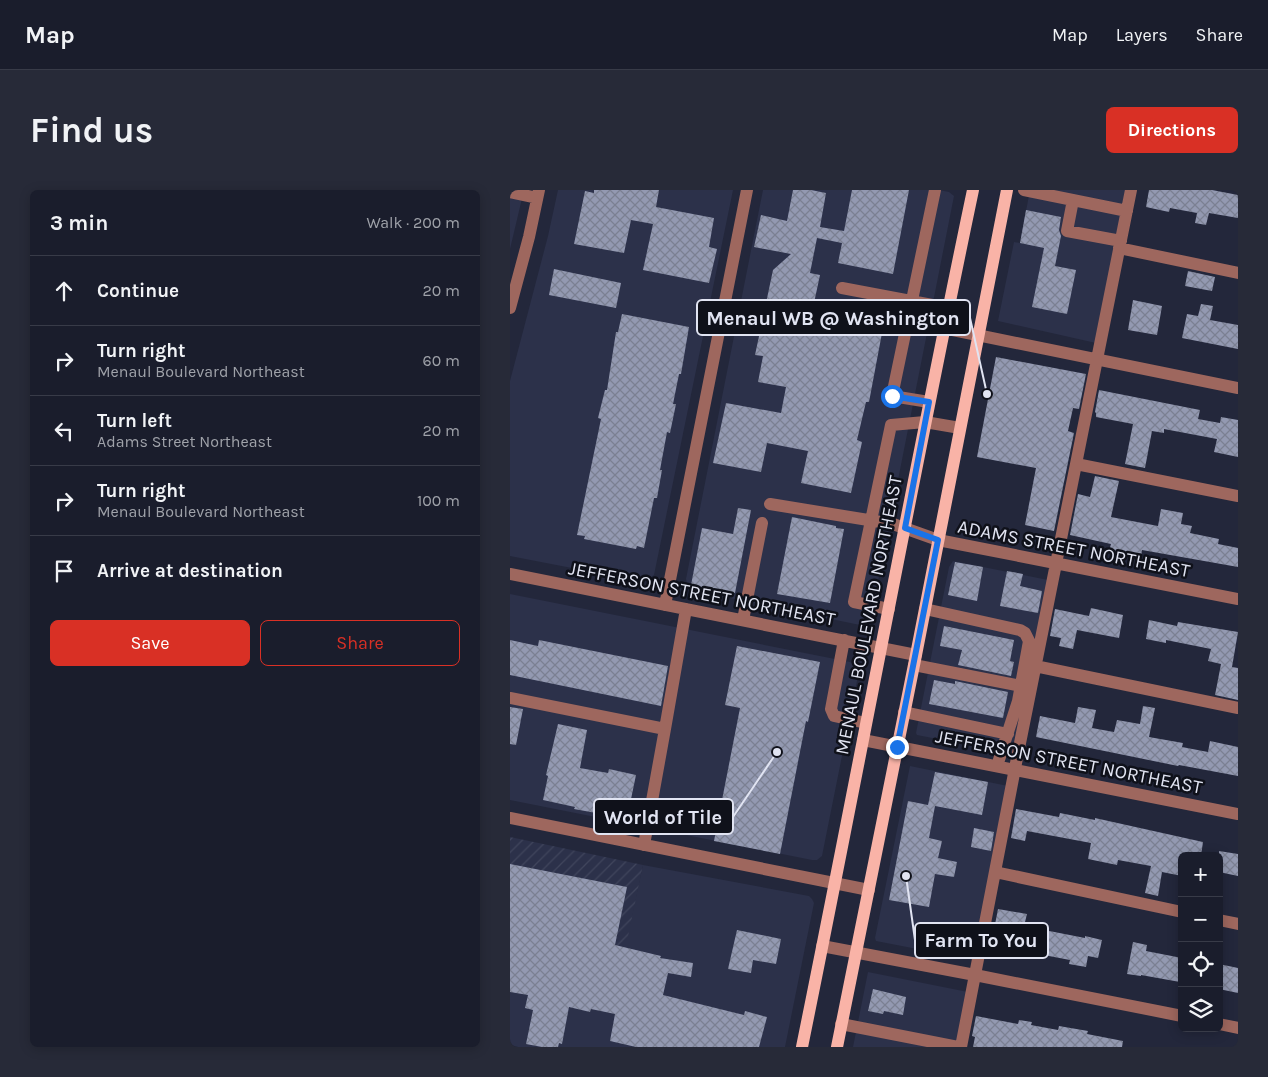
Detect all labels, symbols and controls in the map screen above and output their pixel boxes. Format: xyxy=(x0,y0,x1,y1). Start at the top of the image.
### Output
text: Map xyxy=(25,21,75,49)
text: Map xyxy=(1052,24,1088,46)
text: Layers xyxy=(1116,24,1168,46)
text: Share xyxy=(1196,24,1243,46)
button: Directions xyxy=(1106,107,1238,153)
text: Find us xyxy=(30,110,153,151)
text: 3 min xyxy=(50,211,108,235)
text: Walk · 200 m xyxy=(366,213,460,232)
icon: ahead xyxy=(50,277,78,305)
text: Continue xyxy=(97,280,179,302)
text: 20 m xyxy=(422,281,460,300)
callout: Menaul WB @ Washington xyxy=(697,300,970,335)
text: Menaul WB @ Washington xyxy=(706,307,960,330)
text: Turn right xyxy=(97,340,186,362)
icon: right xyxy=(50,347,78,375)
text: 60 m xyxy=(423,351,460,370)
text: Menaul Boulevard Northeast xyxy=(97,362,305,381)
route start xyxy=(881,385,904,408)
text: Turn left xyxy=(97,410,172,432)
icon: left xyxy=(50,417,78,445)
text: 20 m xyxy=(422,421,460,440)
text: Adams Street Northeast xyxy=(97,432,272,451)
street label: MENAUL BOULEVARD NORTHEAST xyxy=(831,473,907,757)
text: Turn right xyxy=(97,480,186,502)
icon: right xyxy=(50,487,78,515)
text: 100 m xyxy=(417,491,460,510)
text: Menaul Boulevard Northeast xyxy=(97,502,305,521)
street label: ADAMS STREET NORTHEAST xyxy=(956,516,1192,582)
icon: arrive xyxy=(50,557,78,585)
street label: JEFFERSON STREET NORTHEAST xyxy=(566,557,838,631)
text: Arrive at destination xyxy=(97,560,283,582)
button: Save xyxy=(50,620,250,666)
button: Share xyxy=(260,620,460,666)
street label: JEFFERSON STREET NORTHEAST xyxy=(933,725,1205,799)
route end xyxy=(886,736,909,759)
callout: World of Tile xyxy=(594,799,733,834)
text: World of Tile xyxy=(604,806,722,829)
map controls xyxy=(1178,852,1223,1032)
button: + xyxy=(1178,852,1223,897)
button: − xyxy=(1178,897,1223,942)
callout: Farm To You xyxy=(915,923,1048,958)
text: Farm To You xyxy=(924,929,1038,952)
button: locate xyxy=(1178,942,1223,987)
button: layers xyxy=(1178,987,1223,1032)

